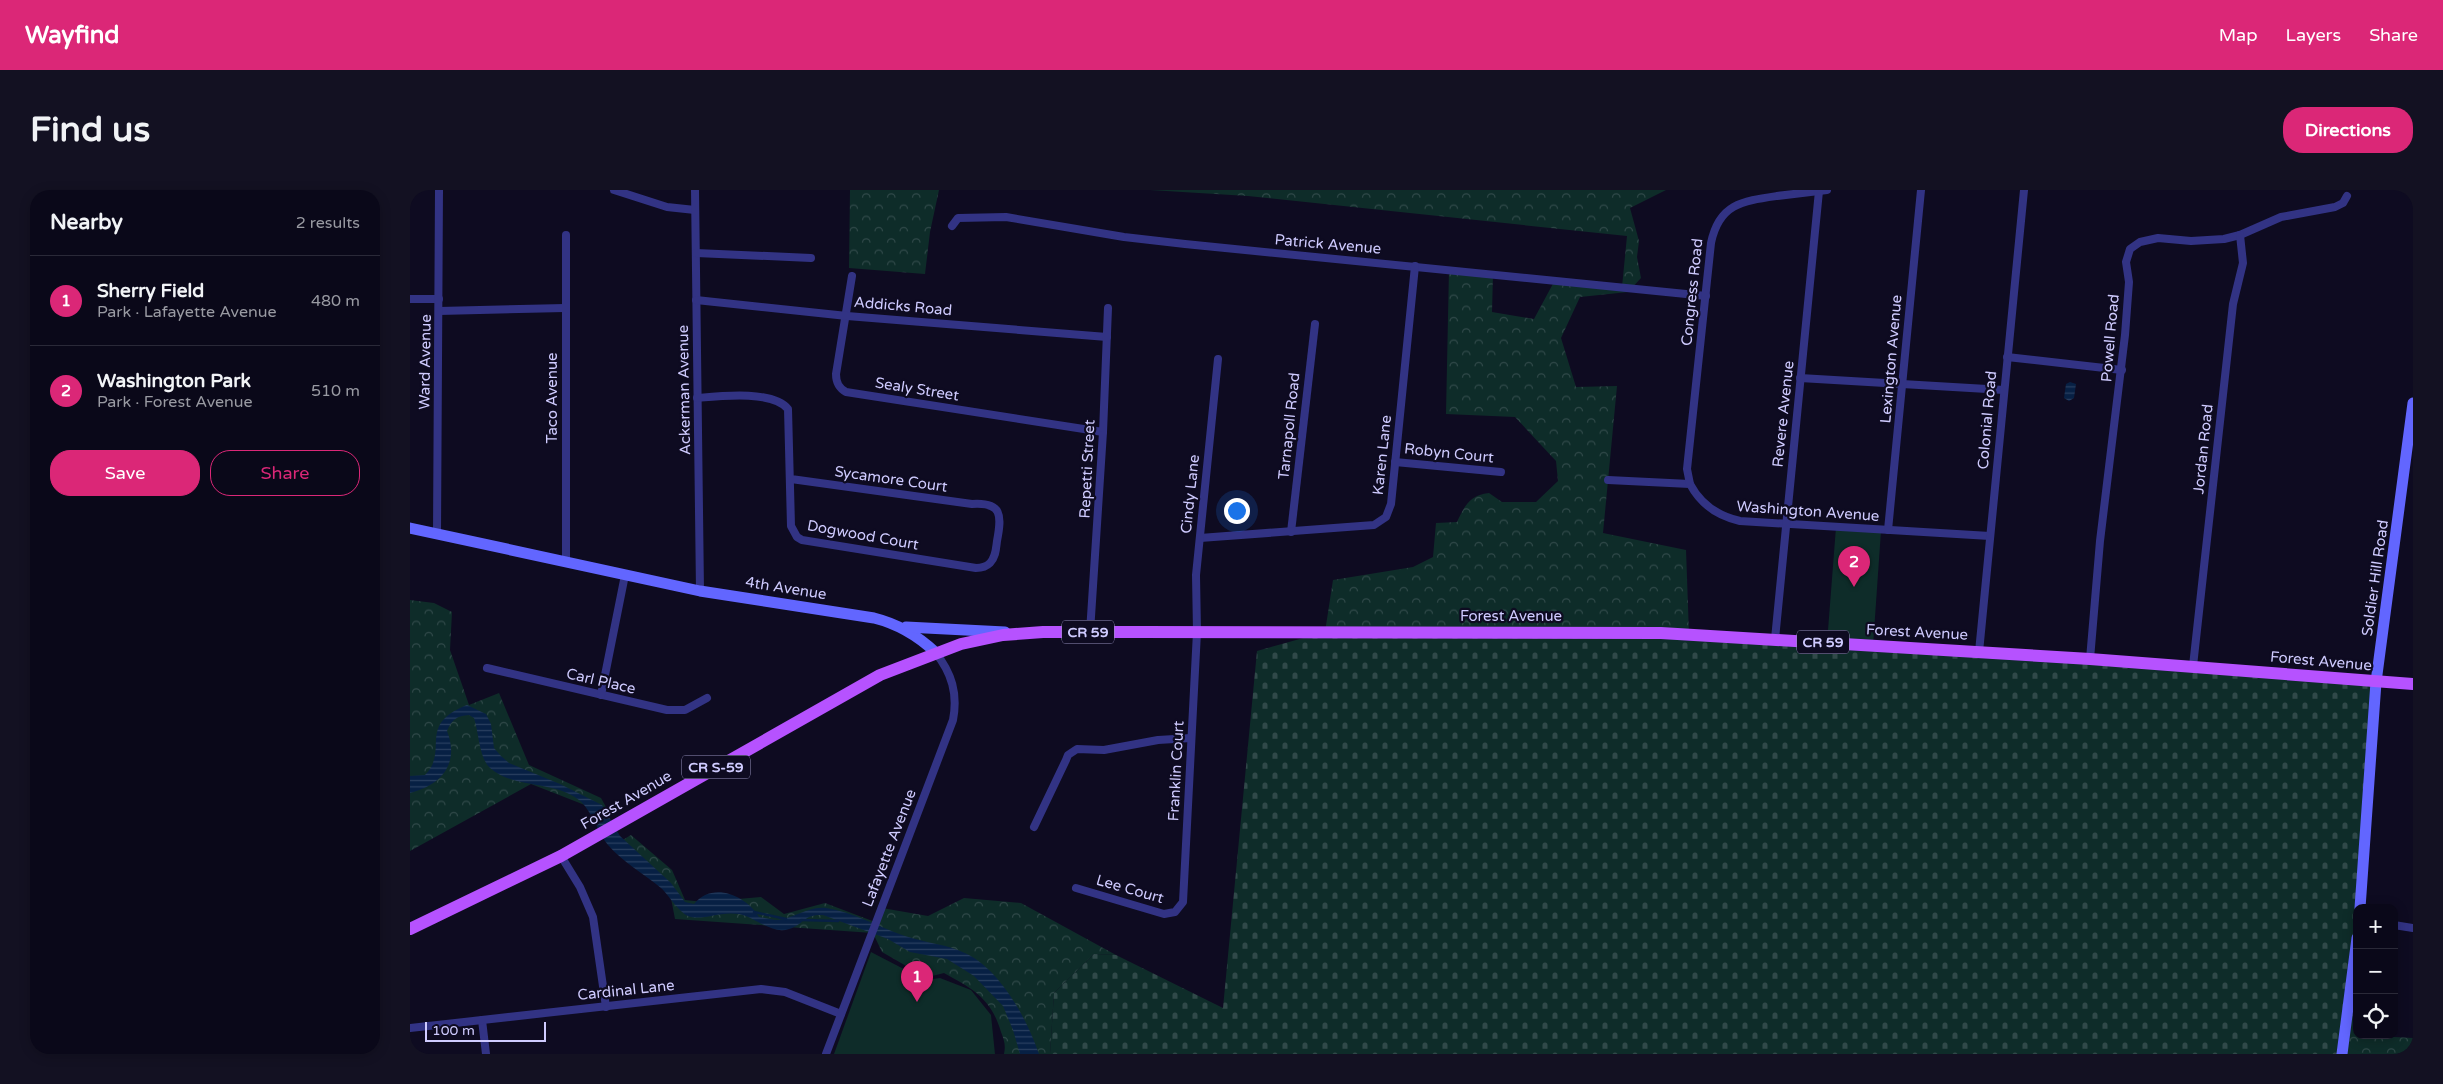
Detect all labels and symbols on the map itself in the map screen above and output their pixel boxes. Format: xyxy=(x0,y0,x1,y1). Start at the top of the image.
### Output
street label: Patrick Avenue xyxy=(1274,230,1382,258)
street label: Congress Road xyxy=(1677,237,1707,347)
street label: Addicks Road xyxy=(853,293,953,319)
street label: Powell Road xyxy=(2097,293,2123,383)
street label: Lexington Avenue xyxy=(1876,294,1906,424)
street label: Ward Avenue xyxy=(415,314,435,410)
street label: Ackerman Avenue xyxy=(674,325,694,455)
street label: Taco Avenue xyxy=(543,352,561,444)
street label: Revere Avenue xyxy=(1768,360,1798,468)
street label: Colonial Road xyxy=(1974,370,2000,470)
street label: Tarnapoll Road xyxy=(1274,372,1304,480)
street label: Sealy Street xyxy=(874,373,961,405)
street label: Jordan Road xyxy=(2189,403,2217,495)
street label: Karen Lane xyxy=(1369,414,1395,496)
street label: Repetti Street xyxy=(1075,419,1099,519)
street label: Robyn Court xyxy=(1403,439,1495,467)
street label: Cindy Lane xyxy=(1177,454,1203,534)
street label: Sycamore Court xyxy=(833,462,949,496)
street label: Washington Avenue xyxy=(1736,497,1880,525)
your location xyxy=(1224,498,1250,524)
street label: Dogwood Court xyxy=(806,516,920,554)
street label: Soldier Hill Road xyxy=(2358,519,2392,637)
pin: 2 xyxy=(1838,546,1870,587)
street label: 4th Avenue xyxy=(744,573,828,603)
street label: Forest Avenue xyxy=(1460,607,1562,625)
street label: Forest Avenue xyxy=(1866,620,1968,644)
road number: CR 59 xyxy=(1062,621,1114,644)
road number: CR 59 xyxy=(1797,631,1849,654)
street label: Forest Avenue xyxy=(2269,648,2373,674)
street label: Carl Place xyxy=(564,664,638,698)
street label: Franklin Court xyxy=(1164,720,1188,822)
road number: CR S-59 xyxy=(682,756,750,778)
street label: Forest Avenue xyxy=(577,767,675,833)
street label: Lafayette Avenue xyxy=(858,787,920,909)
street label: Lee Court xyxy=(1094,871,1166,907)
pin: 1 xyxy=(901,961,933,1002)
street label: Cardinal Lane xyxy=(577,976,675,1004)
scale bar xyxy=(425,1019,546,1042)

